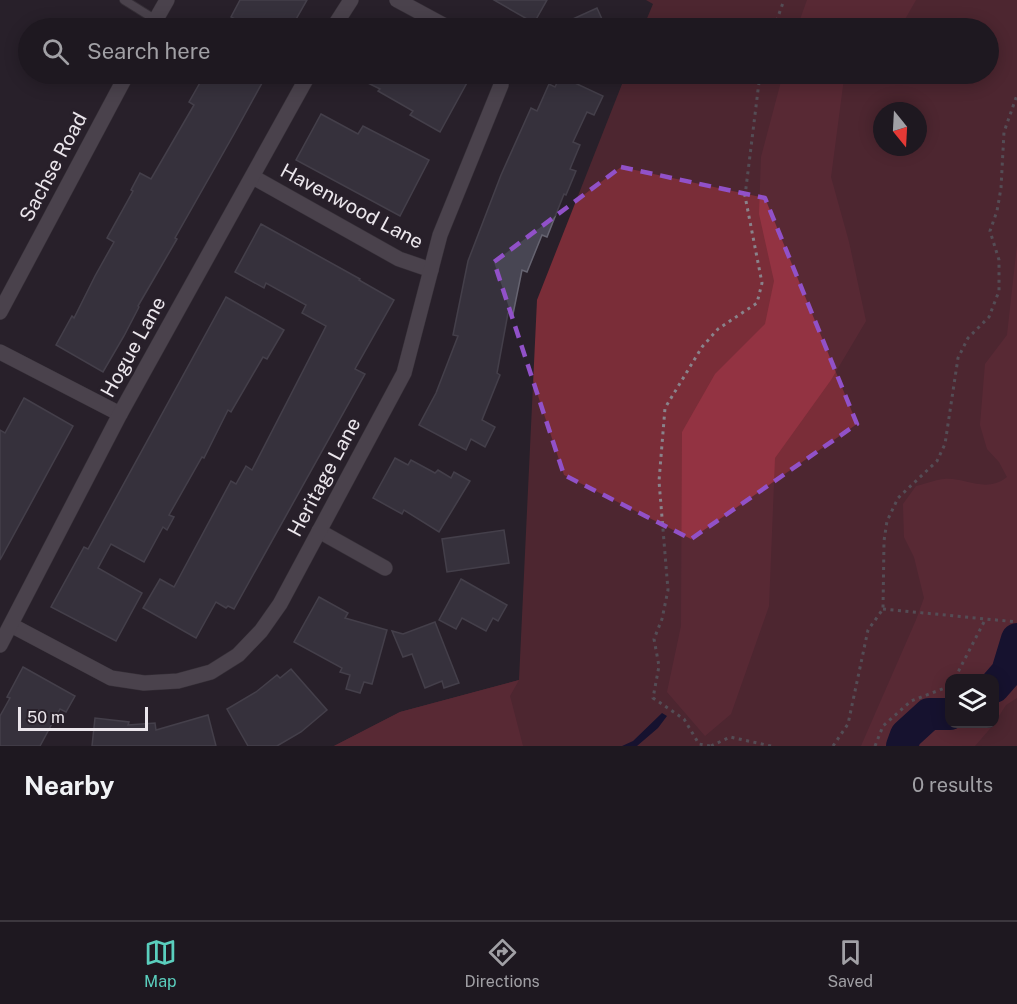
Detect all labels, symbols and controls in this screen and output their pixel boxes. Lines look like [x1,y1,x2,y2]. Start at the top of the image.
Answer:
search box [18,18,999,84]
icon: search [39,35,72,68]
text: Search here [87,38,211,64]
north arrow [873,102,927,156]
street label: Sachse Road [14,108,92,226]
street label: Havenwood Lane [276,158,428,254]
street label: Hogue Lane [95,292,171,402]
street label: Heritage Lane [283,413,365,541]
map controls [945,674,999,728]
button: layers [945,674,999,728]
scale bar [18,704,148,732]
text: 50 m [27,708,65,727]
text: Nearby [24,770,114,801]
text: 0 results [912,773,993,797]
tab: Map [144,936,177,991]
tab: Directions [465,936,540,991]
tab: Saved [827,936,873,991]

